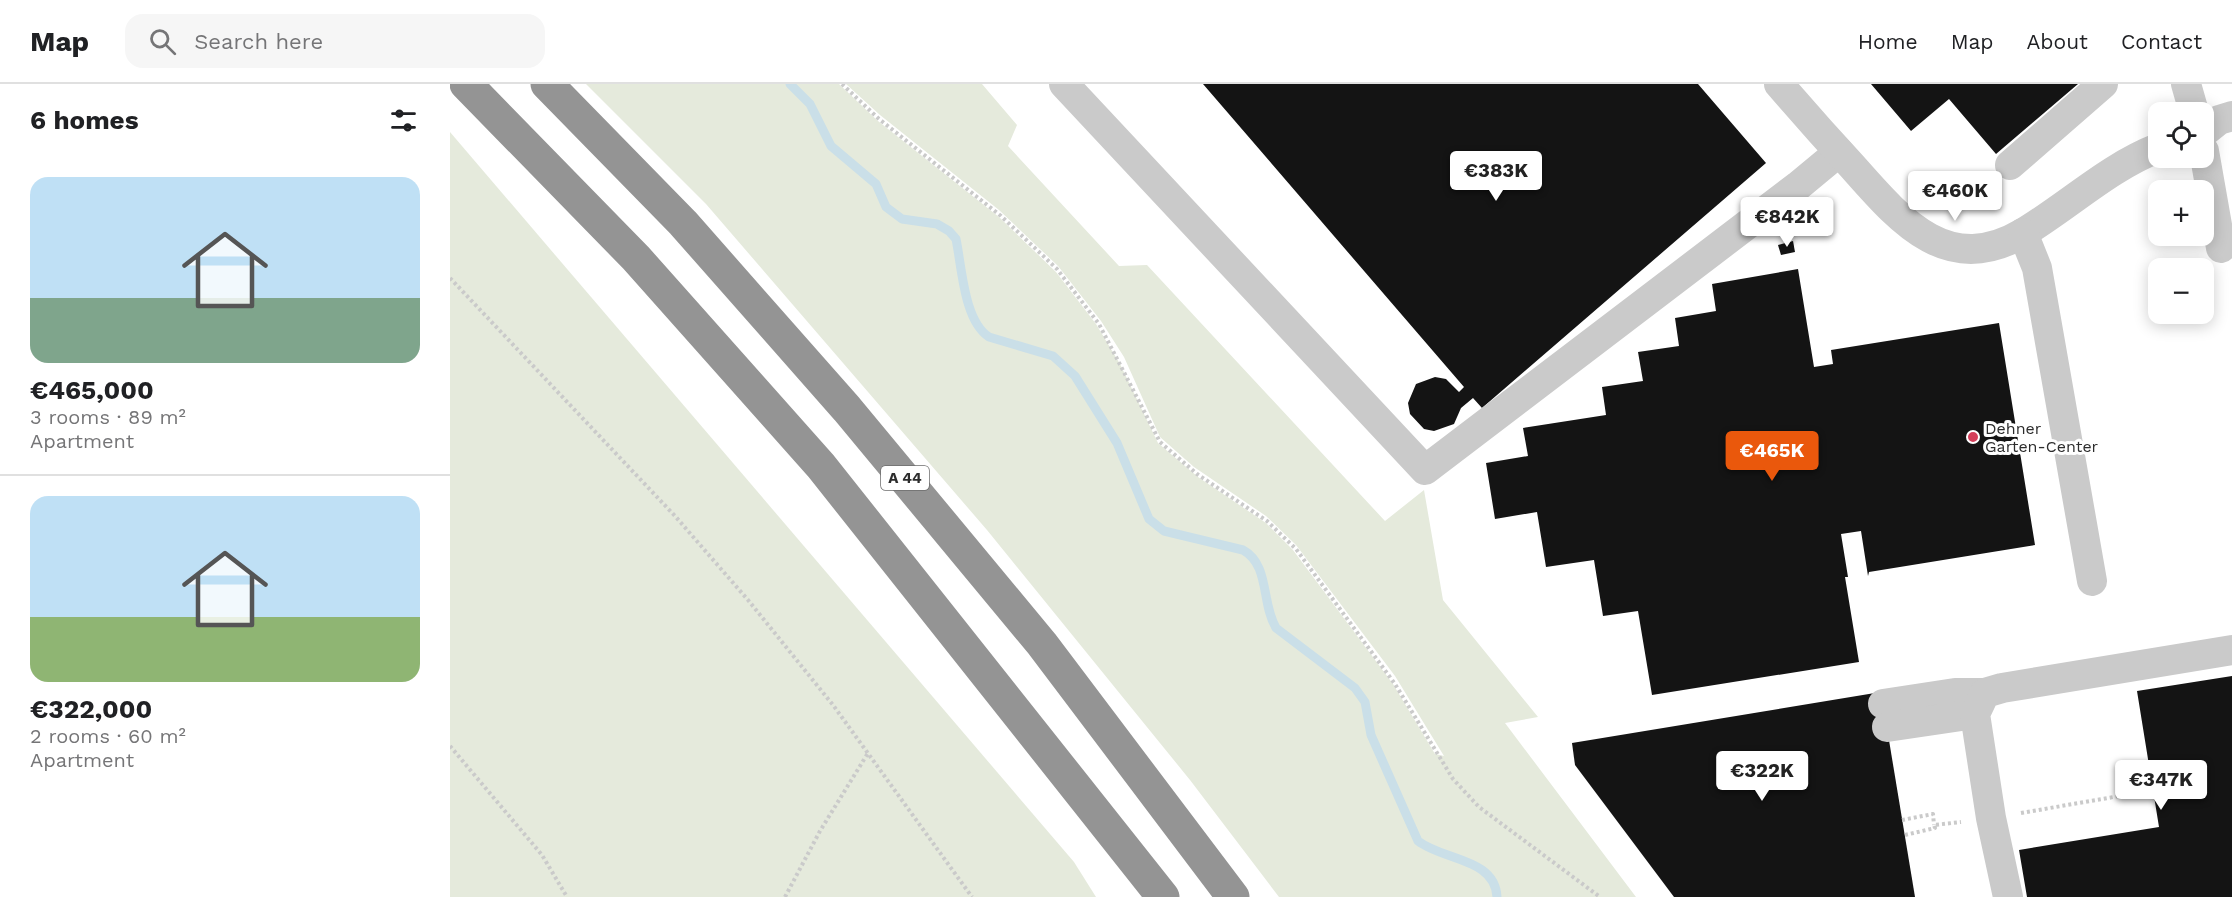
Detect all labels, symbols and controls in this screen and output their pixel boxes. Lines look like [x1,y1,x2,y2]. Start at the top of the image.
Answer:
search box [125,14,545,68]
text: Map [30,25,89,58]
icon: search [146,25,179,58]
text: Search here [194,29,323,54]
text: Home [1858,29,1918,54]
text: Map [1951,29,1994,54]
text: About [2027,29,2088,54]
text: Contact [2121,29,2202,54]
map controls [2148,102,2214,324]
button: locate [2148,102,2214,168]
icon: filters [387,104,420,137]
text: 6 homes [30,105,139,135]
pin: €383K [1454,151,1538,202]
text: €383K [1464,158,1528,182]
pin: €460K [1913,171,1997,222]
text: €460K [1922,178,1988,202]
button: + [2148,180,2214,246]
pin: €842K [1745,197,1829,248]
text: €842K [1754,204,1820,228]
icon: home [171,216,279,324]
button: − [2148,258,2214,324]
text: €465,000 [30,375,154,405]
text: 3 rooms · 89 m² [30,405,186,429]
place label: Dehner Garten-Center [1985,419,2099,456]
text: Apartment [30,429,134,453]
marker: Dehner Garten-Center [1966,430,1980,444]
pin: €465K [1730,431,1814,482]
text: €465K [1740,438,1804,462]
road number: A 44 [881,466,929,490]
icon: home [171,535,279,643]
text: €322,000 [30,694,152,724]
text: 2 rooms · 60 m² [30,724,186,748]
text: Apartment [30,748,134,772]
pin: €322K [1720,751,1804,802]
text: €322K [1730,758,1794,782]
pin: €347K [2119,760,2203,811]
text: €347K [2129,767,2193,791]

